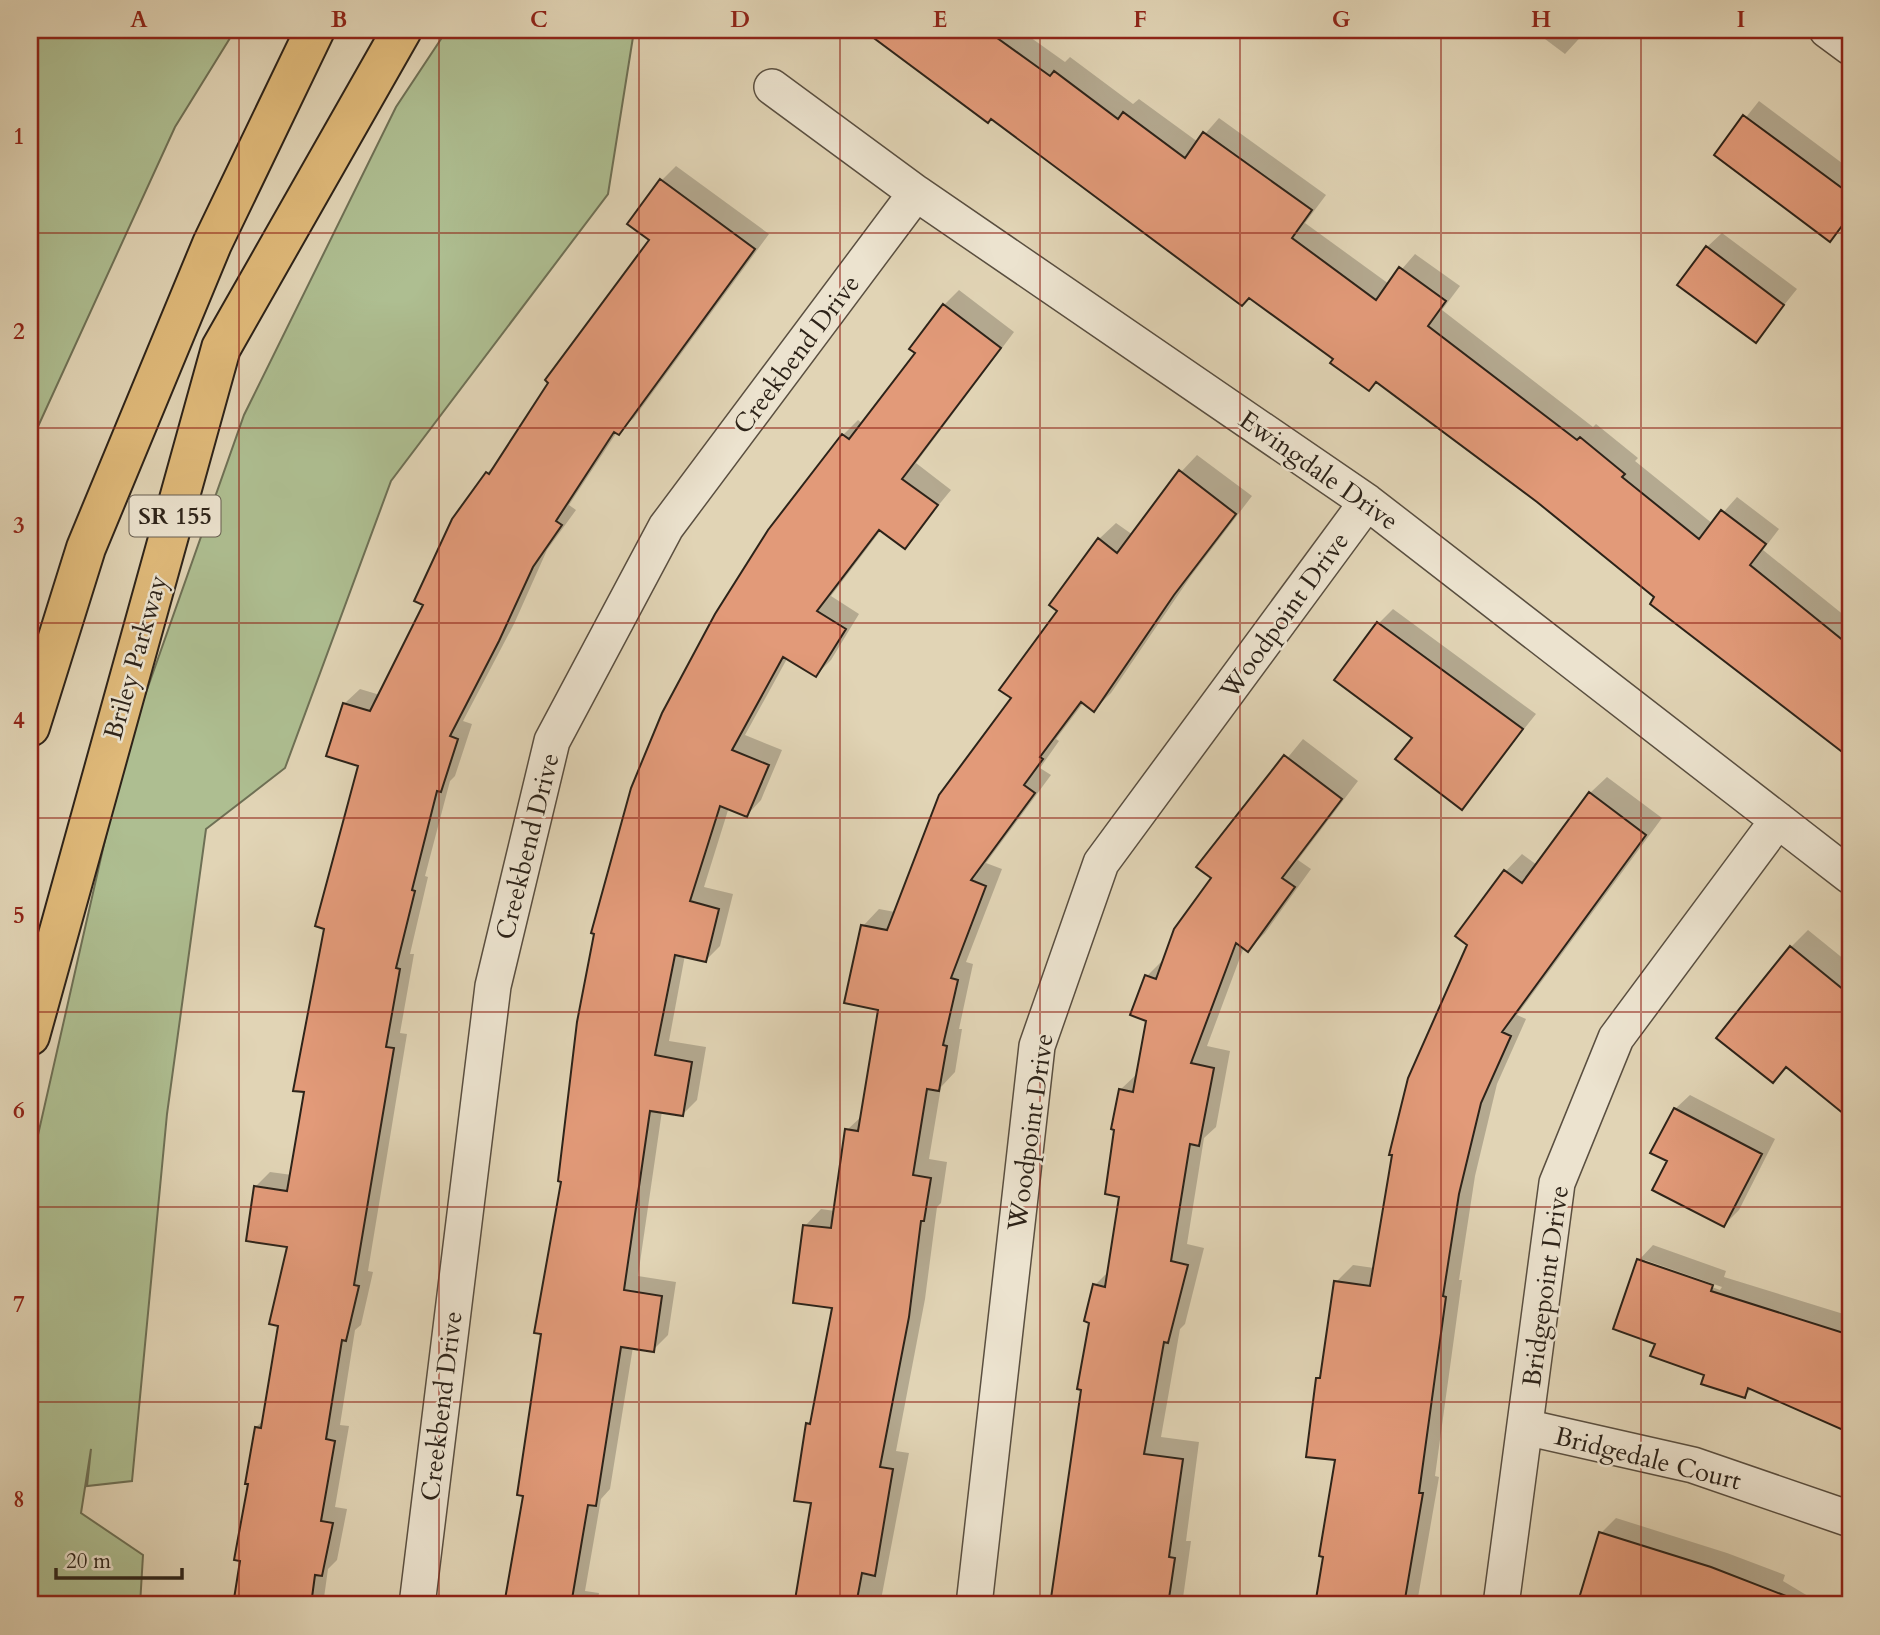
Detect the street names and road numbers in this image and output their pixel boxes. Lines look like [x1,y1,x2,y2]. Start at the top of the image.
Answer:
street label: Creekbend Drive [725,267,868,441]
street label: Ewingdale Drive [1232,402,1405,538]
road number: SR 155 [130,495,220,536]
street label: Woodpoint Drive [1211,525,1357,707]
street label: Briley Parkway [95,571,176,743]
street label: Creekbend Drive [487,749,568,943]
street label: Woodpoint Drive [999,1031,1062,1234]
street label: Bridgepoint Drive [1514,1183,1577,1389]
street label: Creekbend Drive [412,1309,471,1503]
street label: Bridgedale Court [1551,1418,1745,1499]

